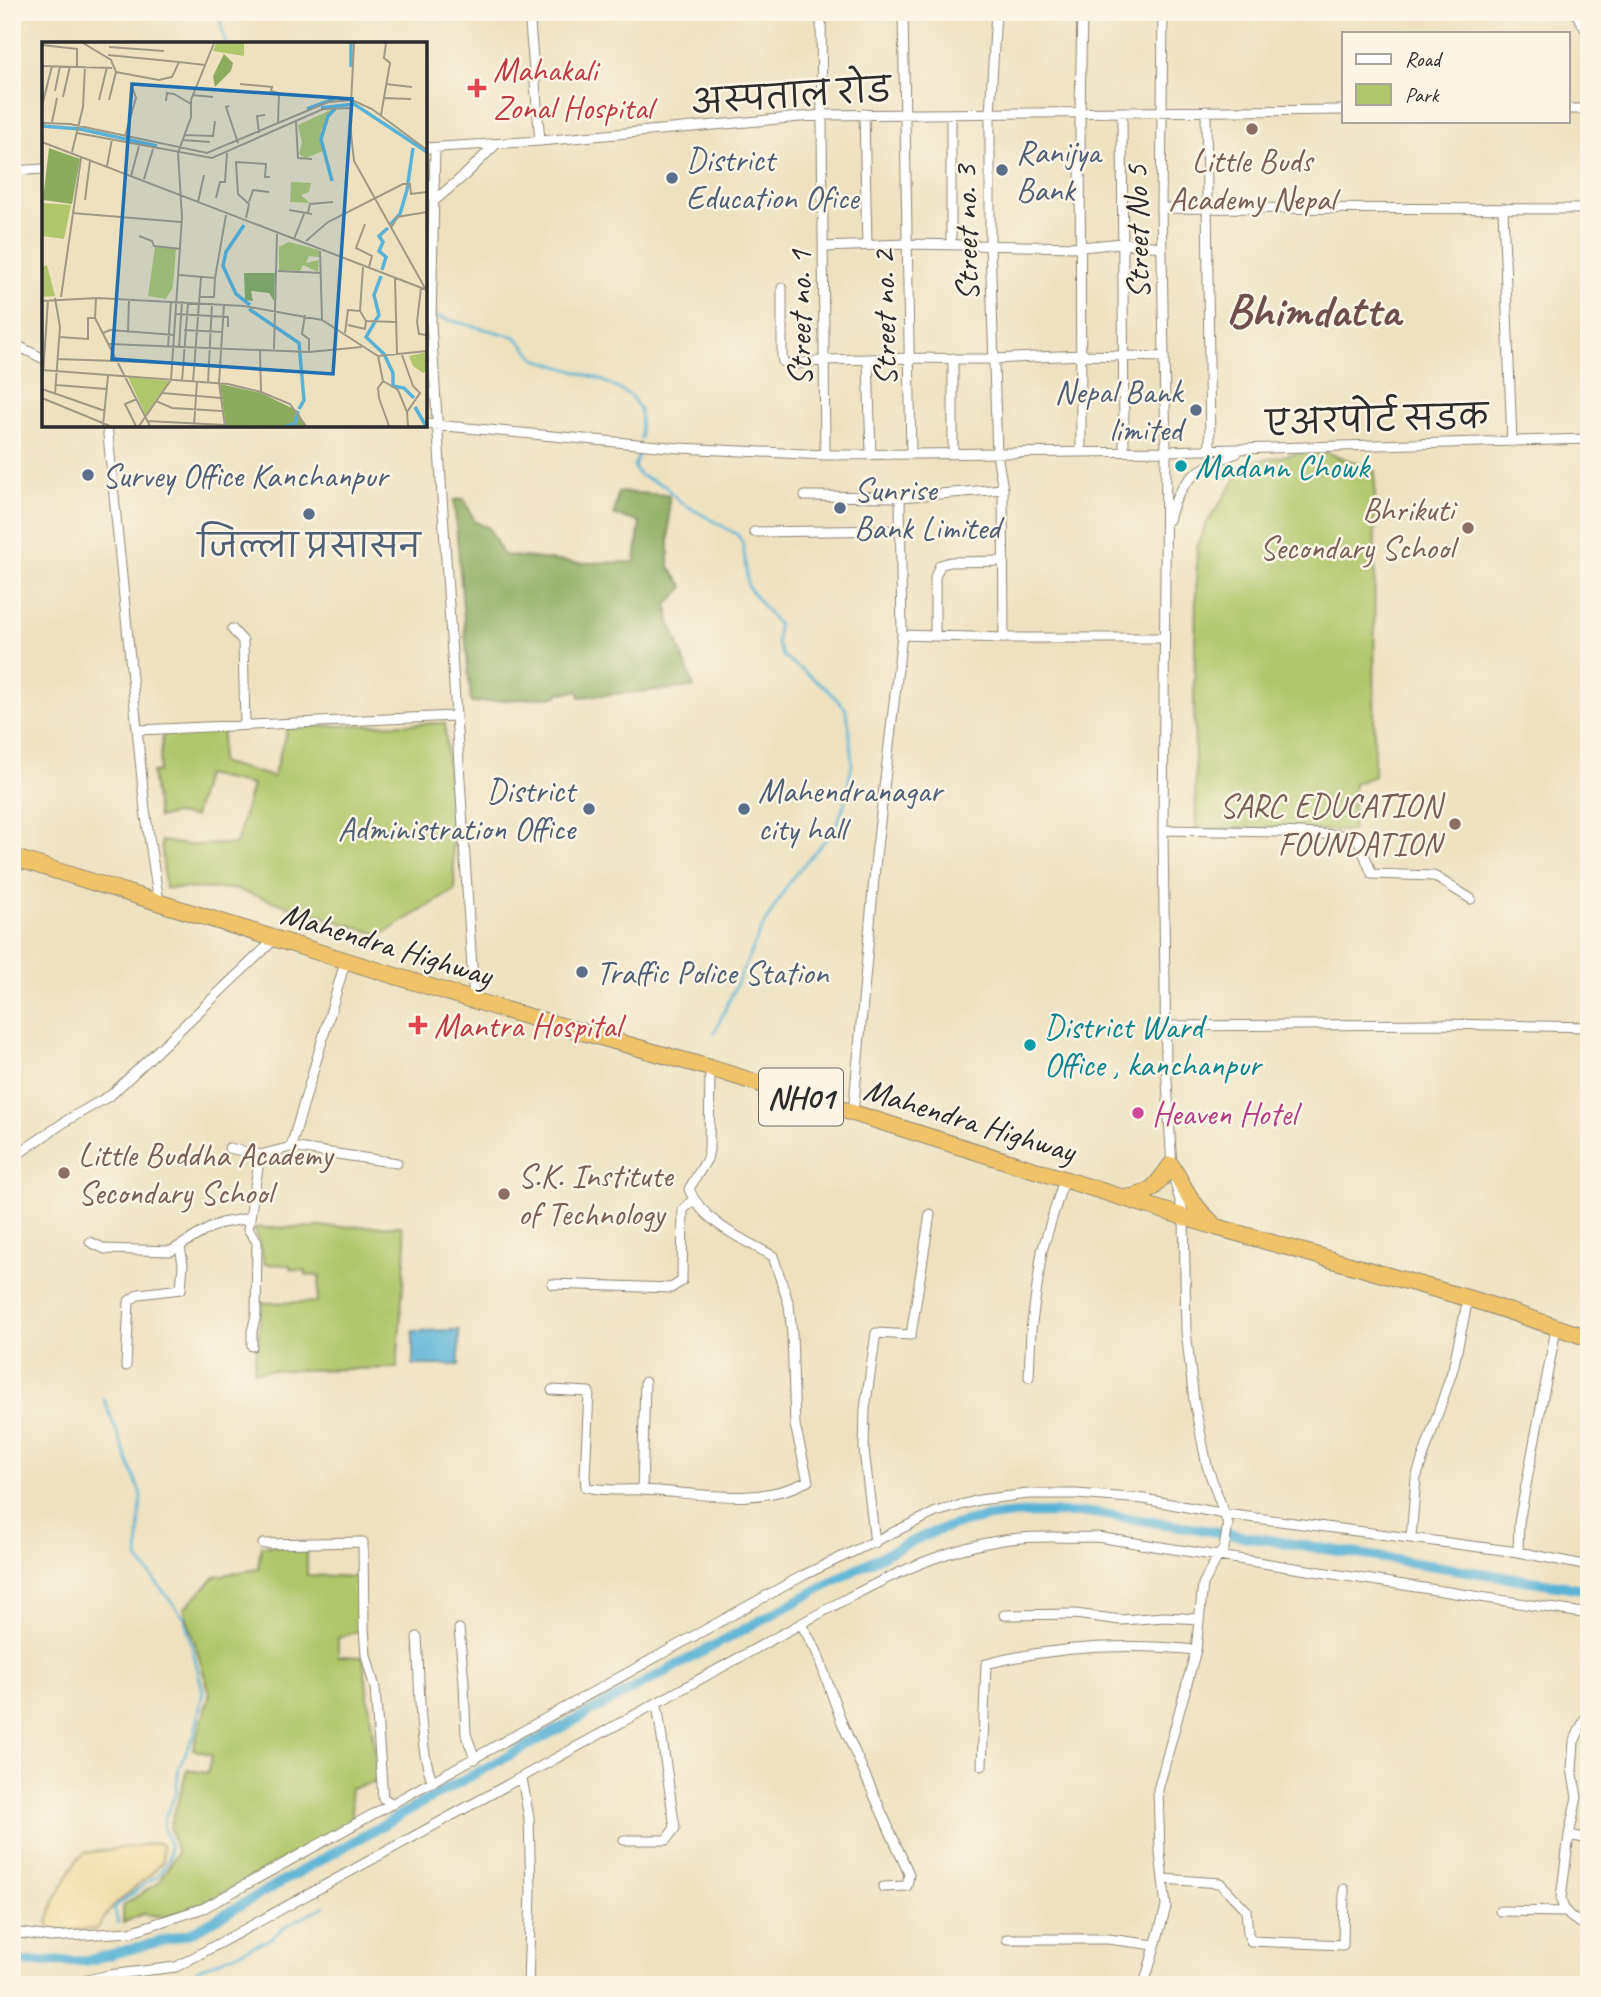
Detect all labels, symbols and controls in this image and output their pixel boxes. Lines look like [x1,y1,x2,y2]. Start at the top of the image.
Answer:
legend [1342,32,1570,122]
inset map [42,42,427,427]
text: Road [1405,46,1444,72]
place label: Mahakali Zonal Hospital [493,49,658,129]
street label: अस्पताल रोड [689,64,894,124]
marker: Mahakali Zonal Hospital [467,78,487,98]
text: Park [1405,82,1440,108]
marker: Little Buds Academy Nepal [1244,121,1260,137]
place label: Ranijya Bank [1016,131,1103,211]
place label: District Education Ofice [686,139,861,219]
place label: Little Buds Academy Nepal [1168,140,1341,220]
marker: Ranijya Bank [994,162,1010,178]
street label: Street No 5 [1115,162,1159,299]
street label: Street no. 3 [944,163,988,301]
marker: District Education Ofice [664,170,680,186]
street label: Street no. 2 [862,247,906,386]
street label: Street no. 1 [779,248,821,386]
district label: Bhimdatta [1226,281,1404,340]
place label: Nepal Bank limited [1055,371,1187,451]
street label: एअरपोर्ट सडक [1263,390,1491,445]
marker: Nepal Bank limited [1188,402,1204,418]
place label: Madann Chowk [1195,446,1371,488]
place label: Survey Office Kanchanpur [102,455,391,497]
marker: Madann Chowk [1173,458,1189,474]
marker: Survey Office Kanchanpur [80,467,96,483]
place label: Sunrise Bank Limited [854,469,1005,549]
place label: Bhrikuti Secondary School [1260,489,1459,569]
marker: Sunrise Bank Limited [832,500,848,516]
marker: जिल्ला प्रसासन [301,506,317,522]
marker: Bhrikuti Secondary School [1460,520,1476,536]
place label: जिल्ला प्रसासन [195,521,423,567]
place label: District Administration Office [338,770,578,850]
place label: Mahendranagar city hall [758,770,945,850]
place label: SARC EDUCATION FOUNDATION [1219,785,1446,865]
marker: District Administration Office [581,801,597,817]
marker: Mahendranagar city hall [736,801,752,817]
marker: SARC EDUCATION FOUNDATION [1447,816,1463,832]
street label: Mahendra Highway [276,892,500,997]
place label: Traffic Police Station [596,952,829,994]
marker: Traffic Police Station [574,964,590,980]
place label: Mantra Hospital [434,1005,626,1047]
place label: District Ward Office , kanchanpur [1044,1006,1264,1086]
marker: Mantra Hospital [408,1015,428,1035]
marker: District Ward Office , kanchanpur [1022,1037,1038,1053]
road number: NH01 [759,1068,843,1126]
street label: Mahendra Highway [859,1068,1083,1173]
place label: Heaven Hotel [1152,1093,1302,1135]
marker: Heaven Hotel [1130,1105,1146,1121]
place label: Little Buddha Academy Secondary School [78,1134,335,1214]
place label: S.K. Institute of Technology [518,1155,675,1235]
marker: Little Buddha Academy Secondary School [56,1165,72,1181]
marker: S.K. Institute of Technology [496,1186,512,1202]

